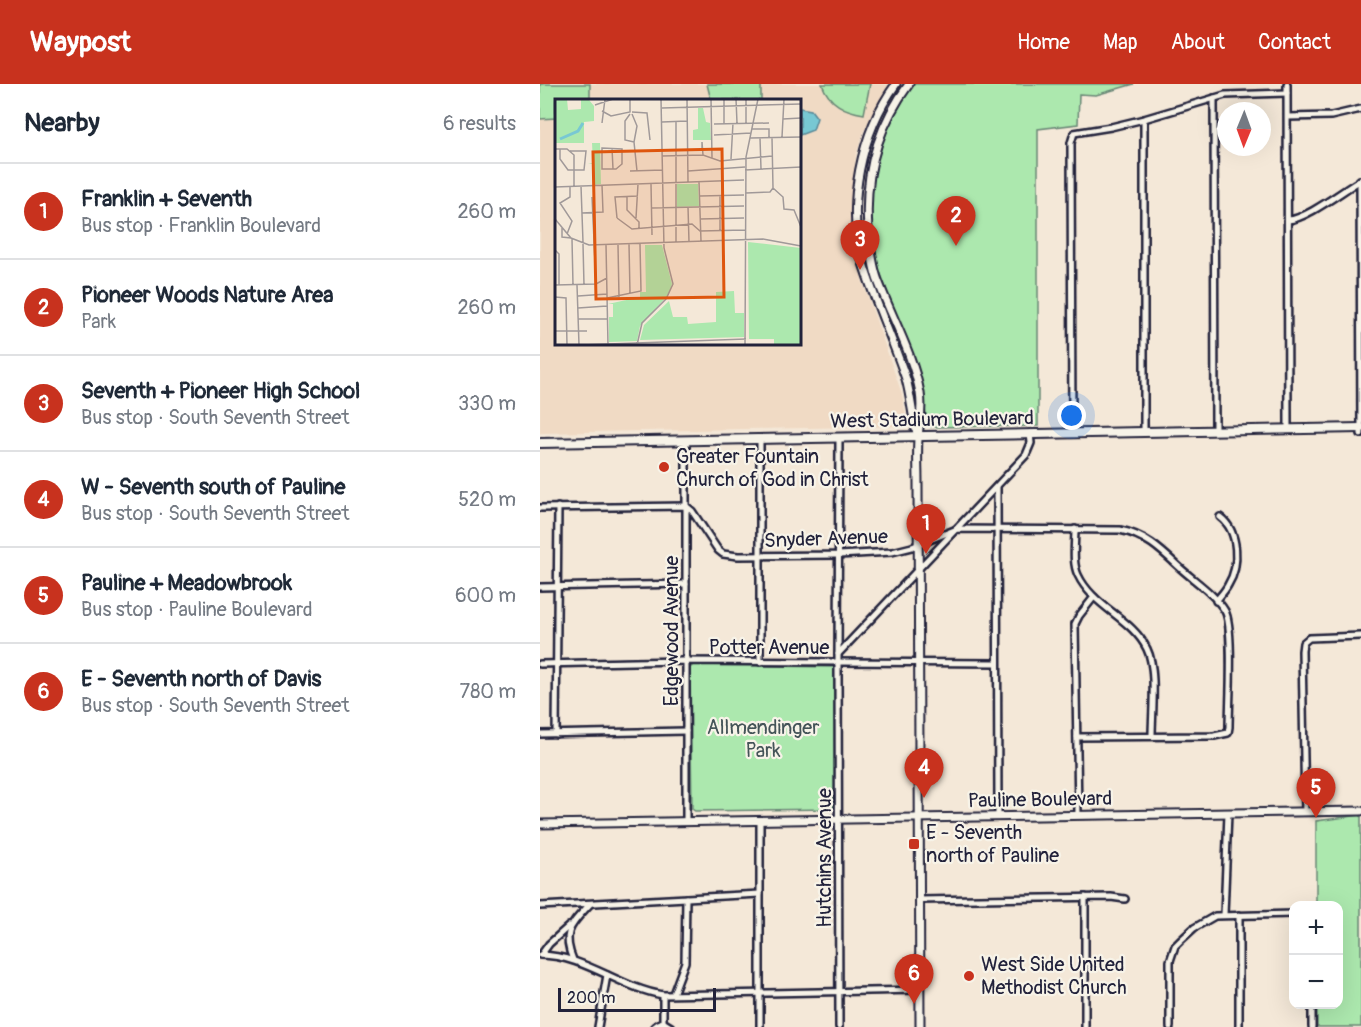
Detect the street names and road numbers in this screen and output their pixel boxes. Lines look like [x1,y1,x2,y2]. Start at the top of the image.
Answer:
street label: West Stadium Boulevard [830,405,1034,434]
street label: Snyder Avenue [764,524,889,553]
street label: Edgewood Avenue [659,556,684,706]
street label: Potter Avenue [709,635,829,660]
street label: Pauline Boulevard [968,786,1112,813]
street label: Hutchins Avenue [812,788,837,928]

